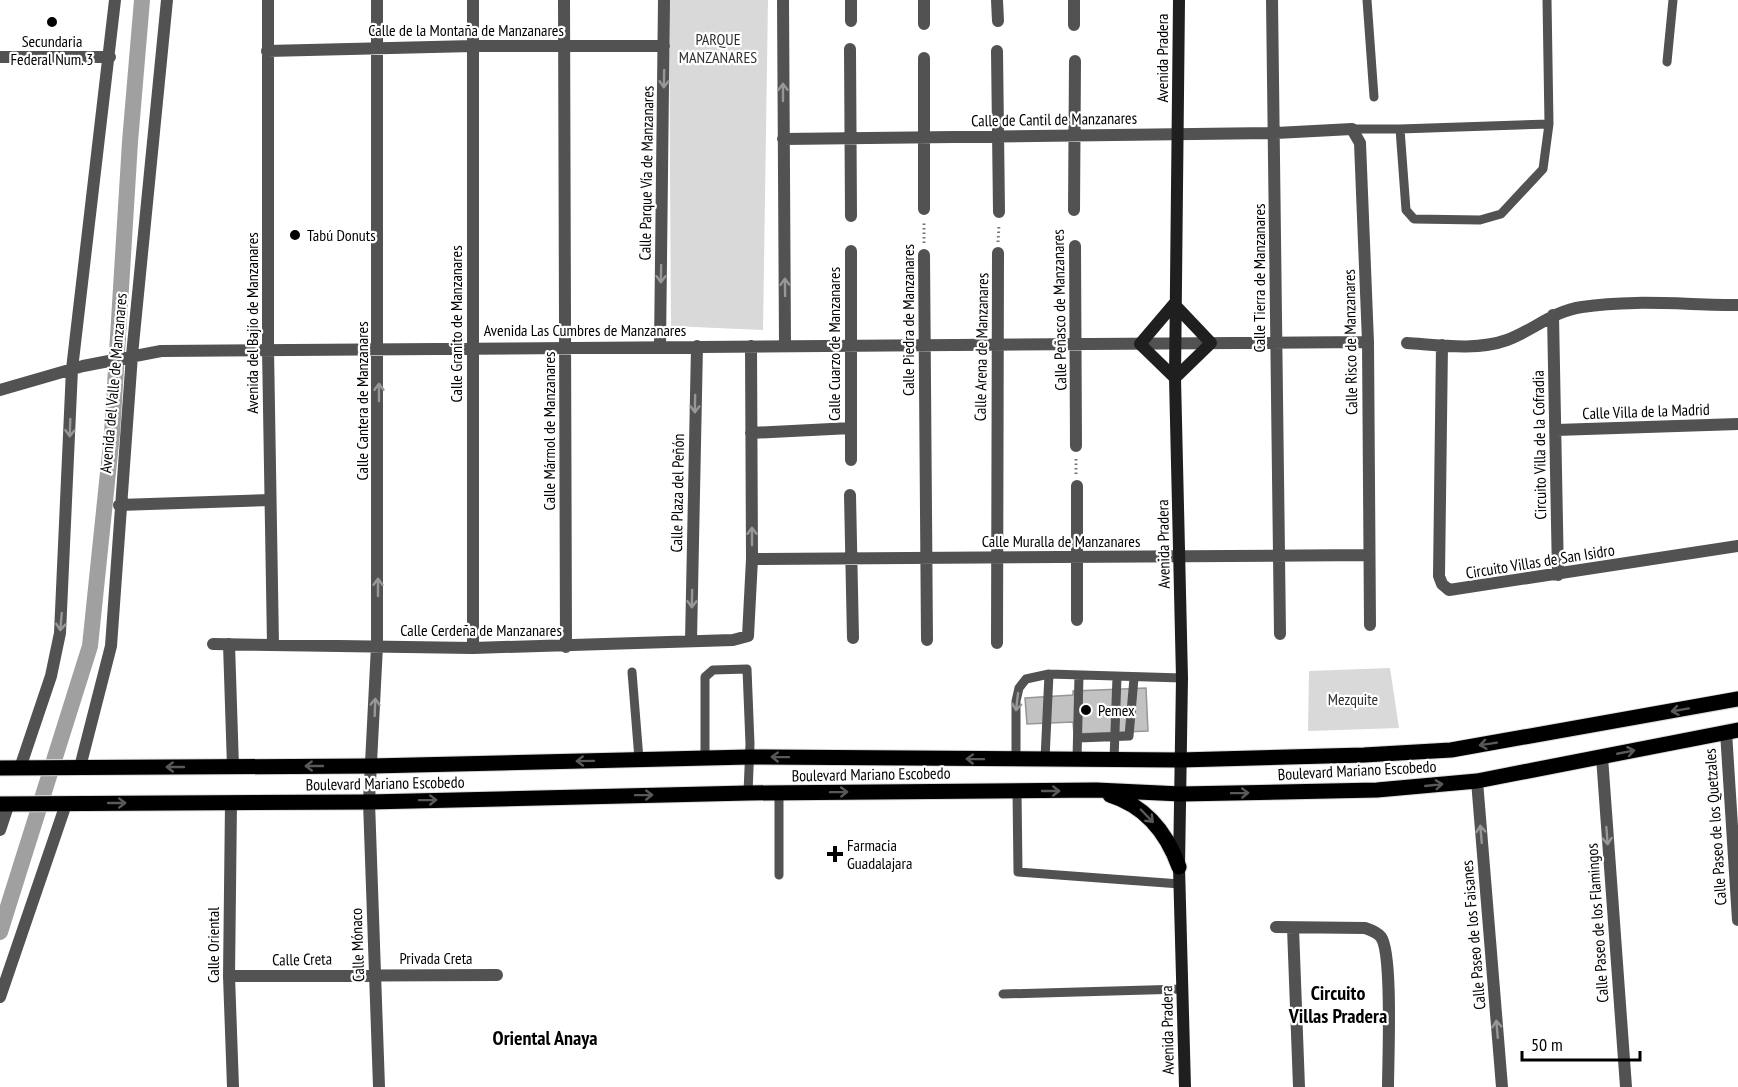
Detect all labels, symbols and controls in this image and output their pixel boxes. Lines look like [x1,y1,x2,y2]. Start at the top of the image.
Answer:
street label: Avenida Pradera [1152,14,1172,103]
marker: Secundaria Federal Num. 3 [45,15,59,29]
street label: Calle de la Montaña de Manzanares [368,20,564,40]
park label: PARQUE MANZANARES [679,29,757,67]
place label: Secundaria Federal Num. 3 [10,31,94,69]
one-way arrow [658,69,670,89]
one-way arrow [777,83,789,103]
street label: Calle Parque Vía de Manzanares [634,86,658,260]
street label: Calle de Cantil de Manzanares [971,108,1137,130]
street label: Calle Tierra de Manzanares [1249,204,1269,352]
place label: Tabú Donuts [307,225,376,245]
marker: Tabú Donuts [288,228,302,242]
street label: Calle Peñasco de Manzanares [1048,229,1070,391]
street label: Avenida del Bajío de Manzanares [242,232,262,414]
street label: Calle Piedra de Manzanares [898,244,918,396]
street label: Calle Granito de Manzanares [446,245,466,403]
one-way arrow [655,264,667,284]
street label: Calle Cuarzo de Manzanares [824,267,844,421]
street label: Calle Risco de Manzanares [1339,269,1361,415]
street label: Calle Arena de Manzanares [970,273,992,421]
one-way arrow [779,278,791,298]
street label: Avenida del Valle de Manzanares [95,292,131,474]
street label: Avenida Las Cumbres de Manzanares [484,320,686,340]
street label: Calle Cantera de Manzanares [352,321,372,481]
street label: Calle Mármol de Manzanares [539,352,559,510]
street label: Circuito Villa de la Cofradia [1528,370,1550,520]
one-way arrow [373,383,385,403]
one-way arrow [690,394,701,414]
street label: Calle Villa de la Madrid [1582,399,1710,423]
one-way arrow [65,417,76,437]
street label: Calle Plaza del Peñón [666,433,688,553]
street label: Avenida Pradera [1152,499,1174,589]
one-way arrow [746,526,758,546]
street label: Calle Muralla de Manzanares [982,531,1140,551]
street label: Circuito Villas de San Isidro [1464,539,1616,583]
one-way arrow [372,578,384,598]
one-way arrow [686,589,697,609]
one-way arrow [55,612,66,632]
street label: Calle Cerdeña de Manzanares [400,620,562,640]
park label: Mezquite [1328,689,1378,709]
one-way arrow [1011,692,1022,712]
one-way arrow [369,698,380,718]
place label: Pemex [1098,700,1135,720]
marker: Pemex [1079,703,1093,717]
one-way arrow [1671,705,1691,716]
one-way arrow [1479,739,1499,750]
one-way arrow [1616,746,1636,757]
street label: Calle Paseo de los Quetzales [1700,748,1730,906]
one-way arrow [770,751,790,763]
one-way arrow [965,753,985,765]
one-way arrow [575,755,595,766]
street label: Boulevard Mariano Escobedo [1277,756,1437,784]
one-way arrow [304,760,324,772]
one-way arrow [165,761,185,773]
street label: Boulevard Mariano Escobedo [791,763,951,785]
street label: Boulevard Mariano Escobedo [305,772,465,794]
one-way arrow [1424,779,1444,790]
one-way arrow [1041,785,1061,797]
one-way arrow [828,786,848,798]
one-way arrow [1229,787,1249,799]
one-way arrow [633,789,653,801]
one-way arrow [417,794,437,806]
one-way arrow [106,798,126,809]
one-way arrow [1140,809,1155,824]
one-way arrow [1476,825,1487,845]
one-way arrow [1602,826,1613,846]
place label: Farmacia Guadalajara [847,835,912,873]
street label: Calle Paseo de los Flamingos [1581,843,1613,1003]
marker: Farmacia Guadalajara [828,847,842,861]
street label: Calle Paseo de los Faisanes [1456,859,1490,1011]
street label: Calle Oriental [203,907,223,983]
street label: Calle Mónaco [346,908,368,982]
street label: Calle Creta [272,948,332,970]
street label: Privada Creta [400,948,472,968]
district label: Circuito Villas Pradera [1288,980,1387,1029]
street label: Avenida Pradera [1156,985,1178,1075]
one-way arrow [1491,1019,1502,1039]
scale bar [1522,1024,1640,1062]
district label: Oriental Anaya [493,1025,597,1051]
text: 50 m [1531,1033,1563,1056]

